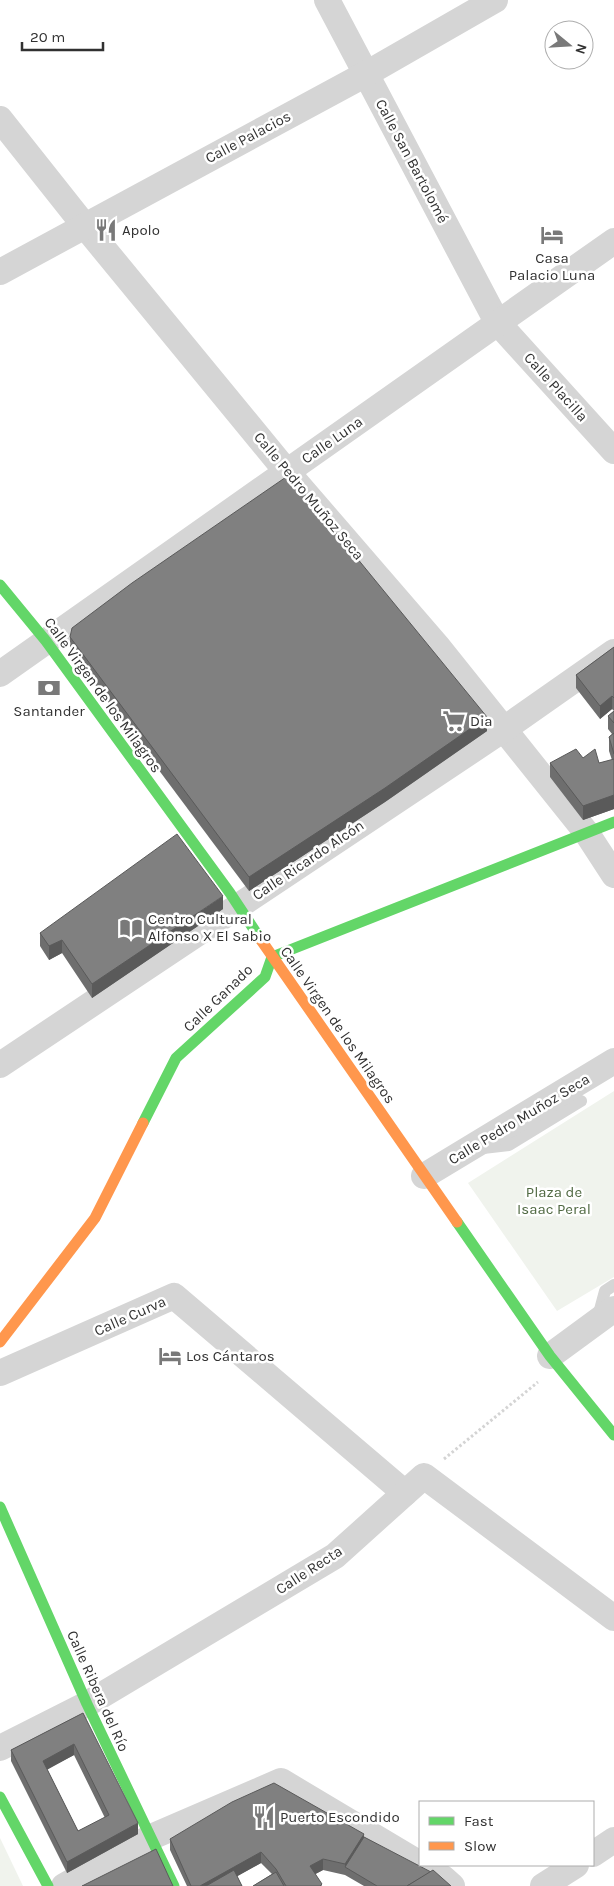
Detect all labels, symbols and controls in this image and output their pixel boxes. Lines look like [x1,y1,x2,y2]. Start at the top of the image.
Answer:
scale bar [22,20,104,52]
north arrow [544,20,594,70]
text: 20 m [30,28,65,46]
text: N [571,41,591,56]
street label: Calle San Bartolomé [372,96,452,226]
street label: Calle Palacios [202,107,294,167]
restaurant icon: Apolo [93,217,119,243]
place label: Apolo [122,221,160,239]
hotel icon: Casa Palacio Luna [539,222,565,248]
place label: Casa Palacio Luna [509,249,595,284]
street label: Calle Placilla [520,349,592,425]
street label: Calle Luna [298,412,366,468]
street label: Calle Pedro Muñoz Seca [250,428,368,564]
street label: Calle Virgen de los Milagros [41,614,165,776]
bank icon: Santander [36,675,62,701]
place label: Santander [13,702,85,720]
supermarket icon: Dia [441,708,467,734]
place label: Dia [470,712,493,730]
street label: Calle Ricardo Alcón [249,816,367,904]
place label: Centro Cultural Alfonso X El Sabio [148,910,271,945]
library icon: Centro Cultural Alfonso X El Sabio [118,915,144,941]
street label: Calle Virgen de los Milagros [277,943,399,1107]
street label: Calle Ganado [180,960,256,1036]
street label: Calle Pedro Muñoz Seca [445,1070,593,1168]
park label: Plaza de Isaac Peral [517,1183,591,1218]
street label: Calle Curva [91,1292,169,1340]
hotel icon: Los Cántaros [157,1343,183,1369]
place label: Los Cántaros [186,1347,275,1365]
street label: Calle Recta [272,1542,346,1598]
street label: Calle Ribera del Río [63,1628,133,1754]
legend [419,1801,594,1866]
restaurant icon: Puerto Escondido [251,1804,277,1830]
place label: Puerto Escondido [280,1808,400,1826]
text: Fast [464,1812,494,1830]
text: Slow [464,1837,496,1855]

